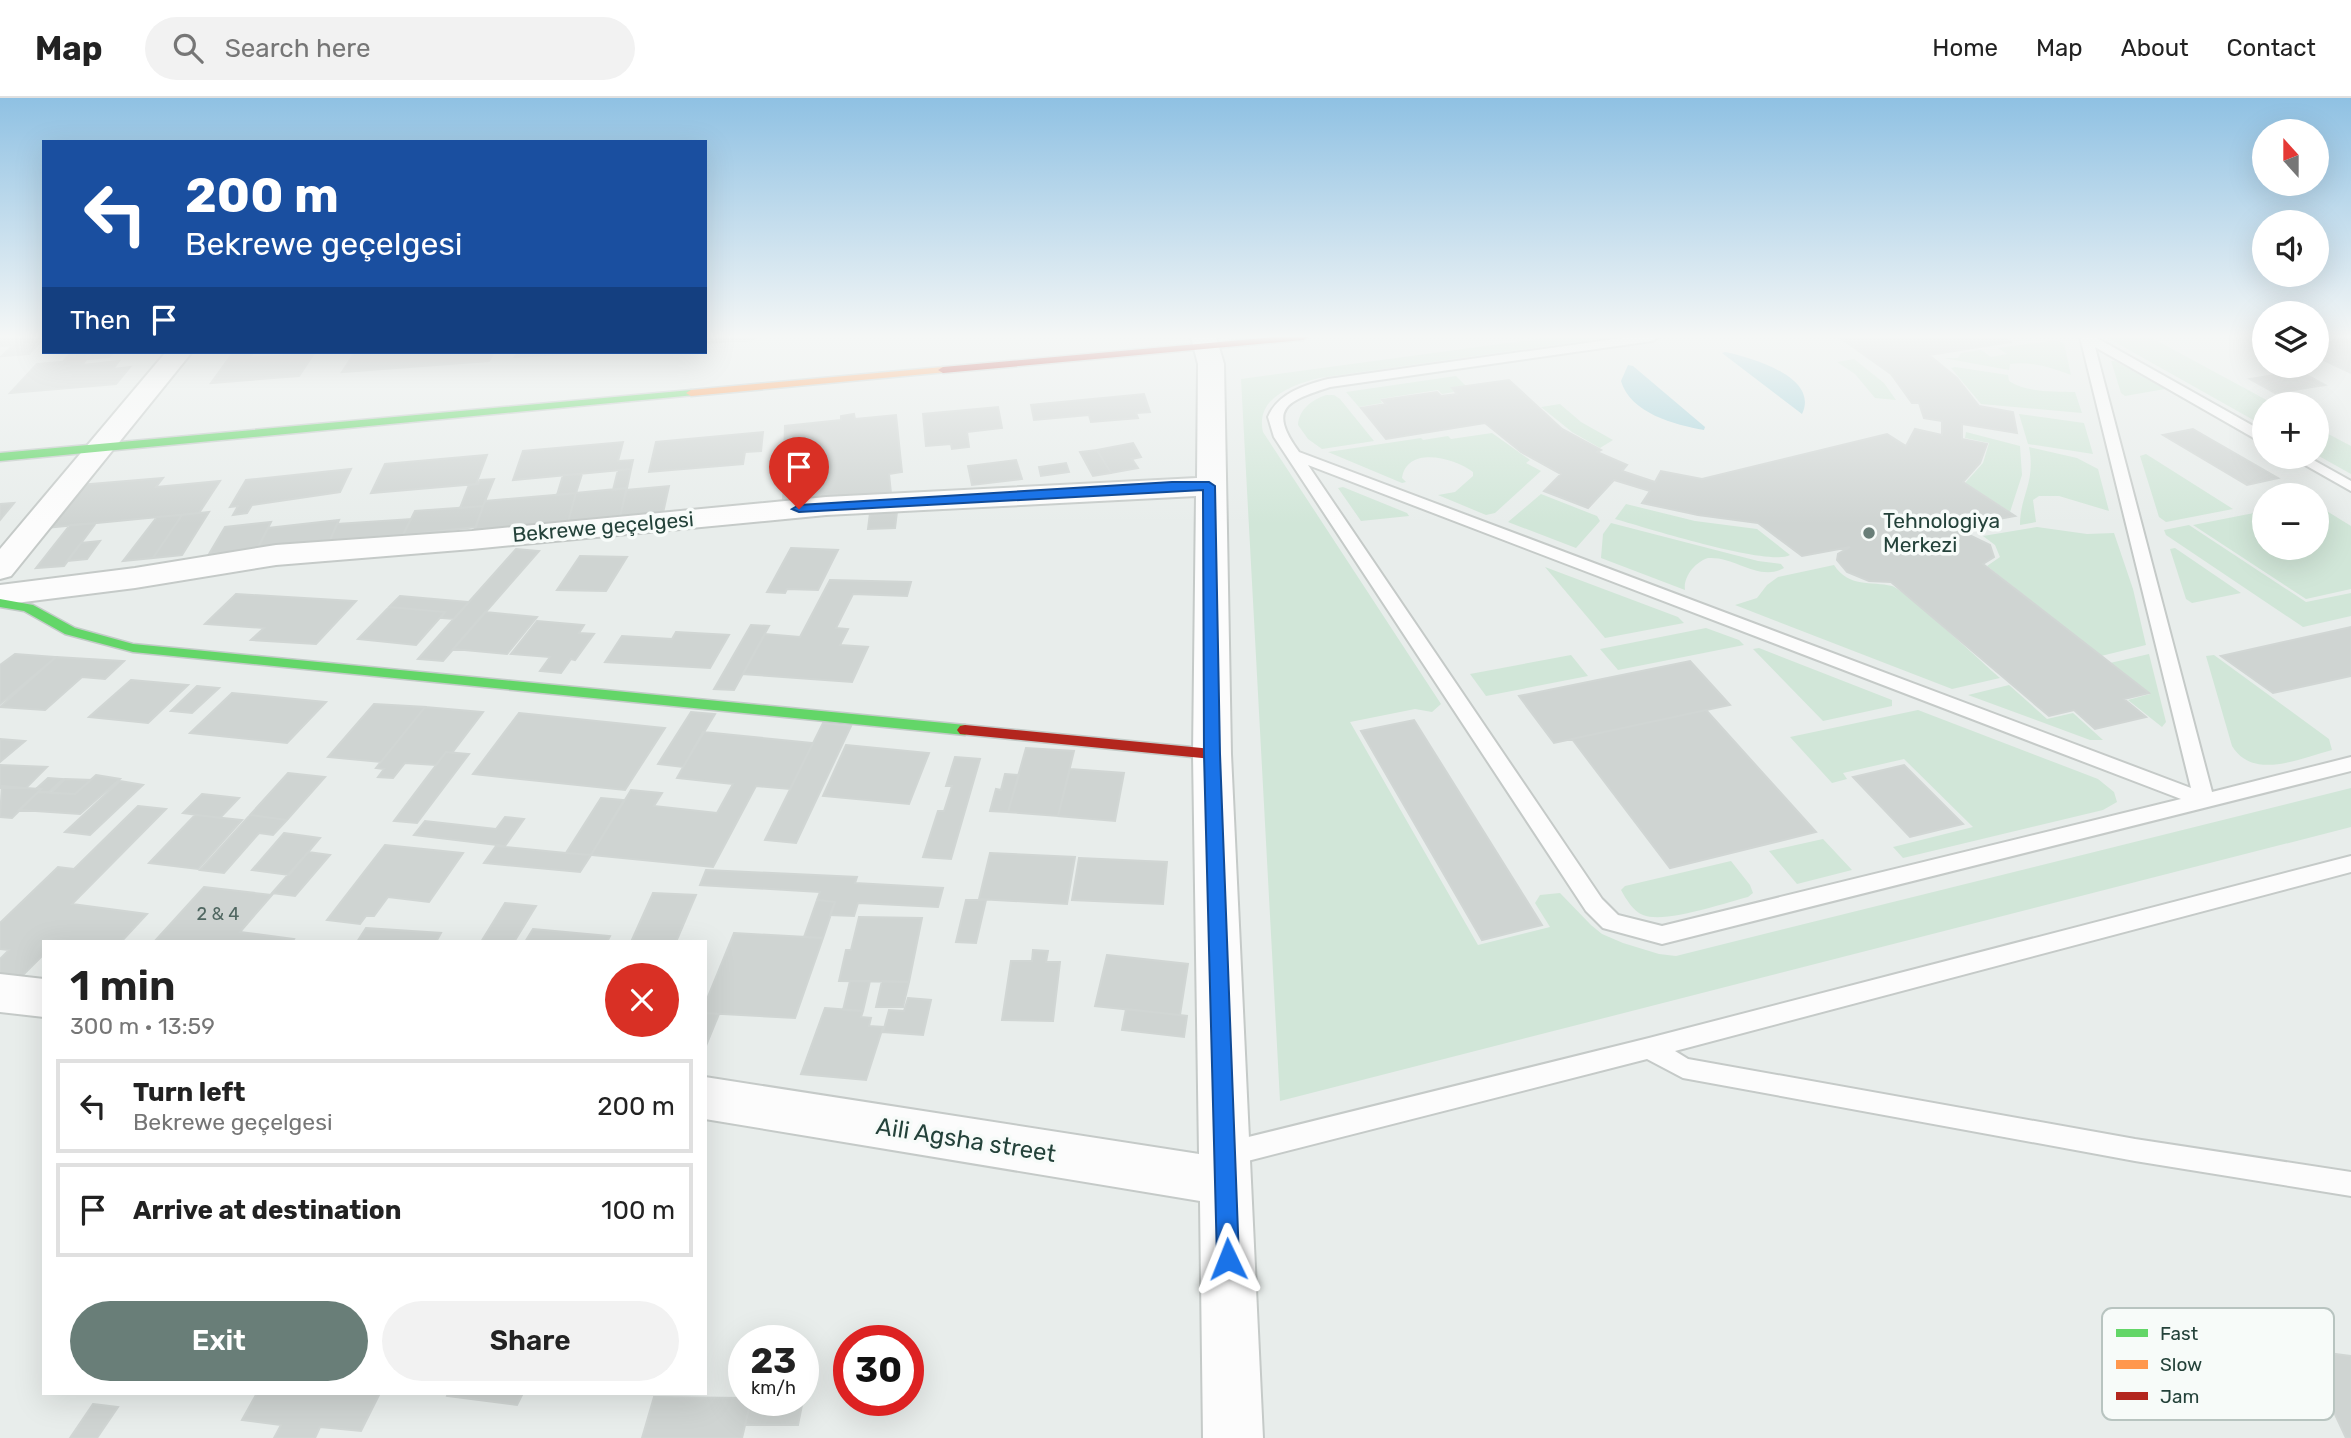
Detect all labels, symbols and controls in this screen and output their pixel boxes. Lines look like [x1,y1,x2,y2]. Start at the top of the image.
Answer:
search box [145,17,635,80]
text: Map [35,29,103,68]
icon: search [169,29,207,67]
text: Search here [225,33,370,64]
text: Home [1932,34,1998,62]
text: Map [2036,34,2083,62]
text: About [2121,34,2189,62]
text: Contact [2227,34,2316,62]
north arrow [2252,119,2329,196]
map controls [2252,119,2329,560]
text: 200 m [185,166,339,224]
icon: left [70,168,161,259]
button: sound [2252,210,2329,287]
text: Bekrewe geçelgesi [185,225,463,263]
icon: arrive [145,301,183,339]
button: layers [2252,301,2329,378]
text: Then [70,305,131,336]
button: + [2252,392,2329,469]
pin [769,437,829,509]
icon: arrive [780,448,818,486]
button: − [2252,483,2329,560]
street label: Bekrewe geçelgesi [511,506,695,547]
place label: Tehnologiya Merkezi [1883,508,2000,557]
marker: Tehnologiya Merkezi [1861,525,1877,541]
house number: 2 & 4 [196,903,240,925]
text: 1 min [70,961,176,1011]
button: close [605,963,679,1037]
text: 300 m · 13:59 [70,1012,215,1040]
text: Turn left [133,1077,245,1108]
icon: left [74,1087,112,1125]
text: 200 m [597,1091,675,1122]
text: Bekrewe geçelgesi [133,1108,333,1136]
street label: Aili Agsha street [874,1112,1058,1168]
icon: arrive [74,1191,112,1229]
text: Arrive at destination [133,1195,401,1226]
text: 100 m [601,1195,675,1226]
position arrow [1191,1222,1265,1296]
button: Exit [70,1301,368,1381]
button: Share [382,1301,679,1381]
legend [2102,1308,2334,1420]
text: Fast [2160,1322,2199,1345]
speed limit sign: 30 [833,1325,924,1416]
text: 23 [751,1340,796,1382]
text: Slow [2160,1353,2202,1376]
text: km/h [751,1377,796,1399]
text: Jam [2160,1385,2199,1408]

